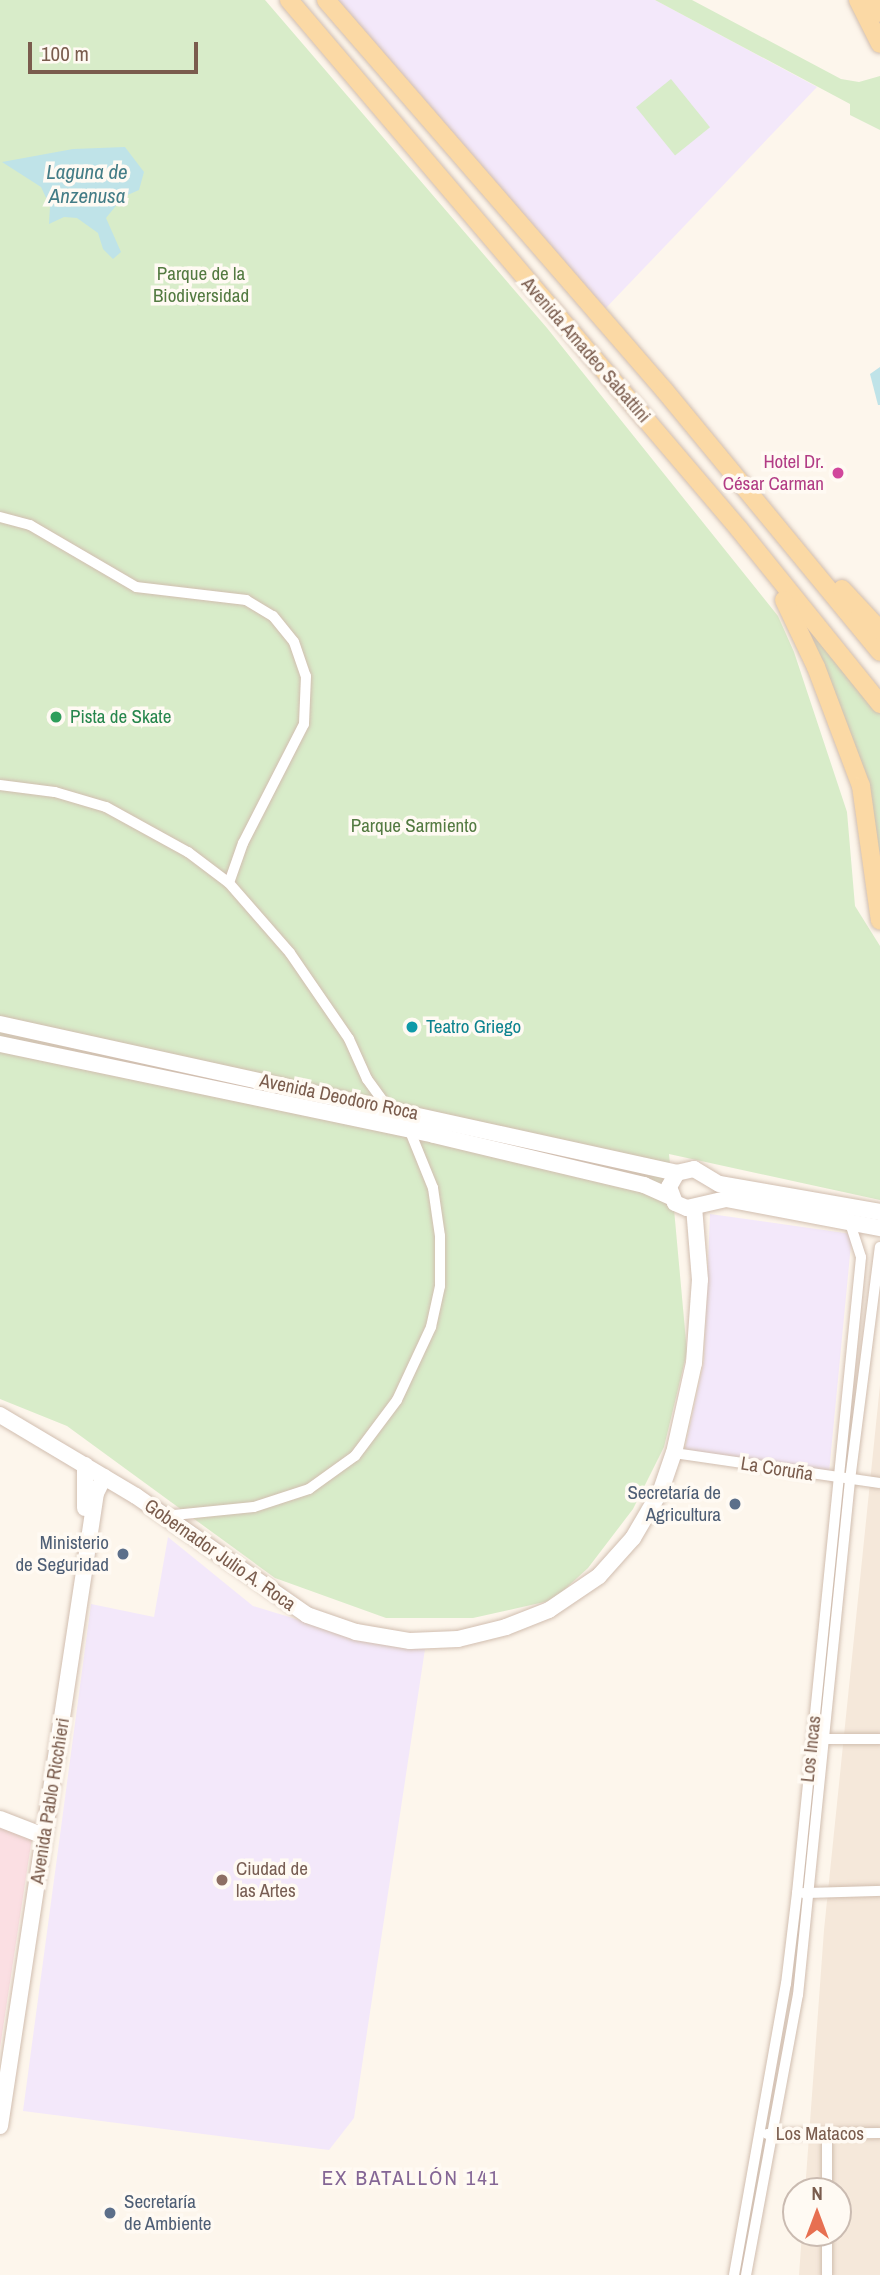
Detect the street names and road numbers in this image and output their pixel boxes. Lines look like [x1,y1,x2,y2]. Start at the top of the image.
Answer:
street label: Avenida Amadeo Sabattini [516,272,656,428]
street label: Avenida Deodoro Roca [258,1069,420,1125]
street label: La Coruña [739,1452,815,1486]
street label: Gobernador Julio A. Roca [140,1494,300,1616]
street label: Los Incas [796,1715,826,1783]
street label: Avenida Pablo Ricchieri [26,1716,74,1886]
street label: Los Matacos [776,2123,864,2145]

